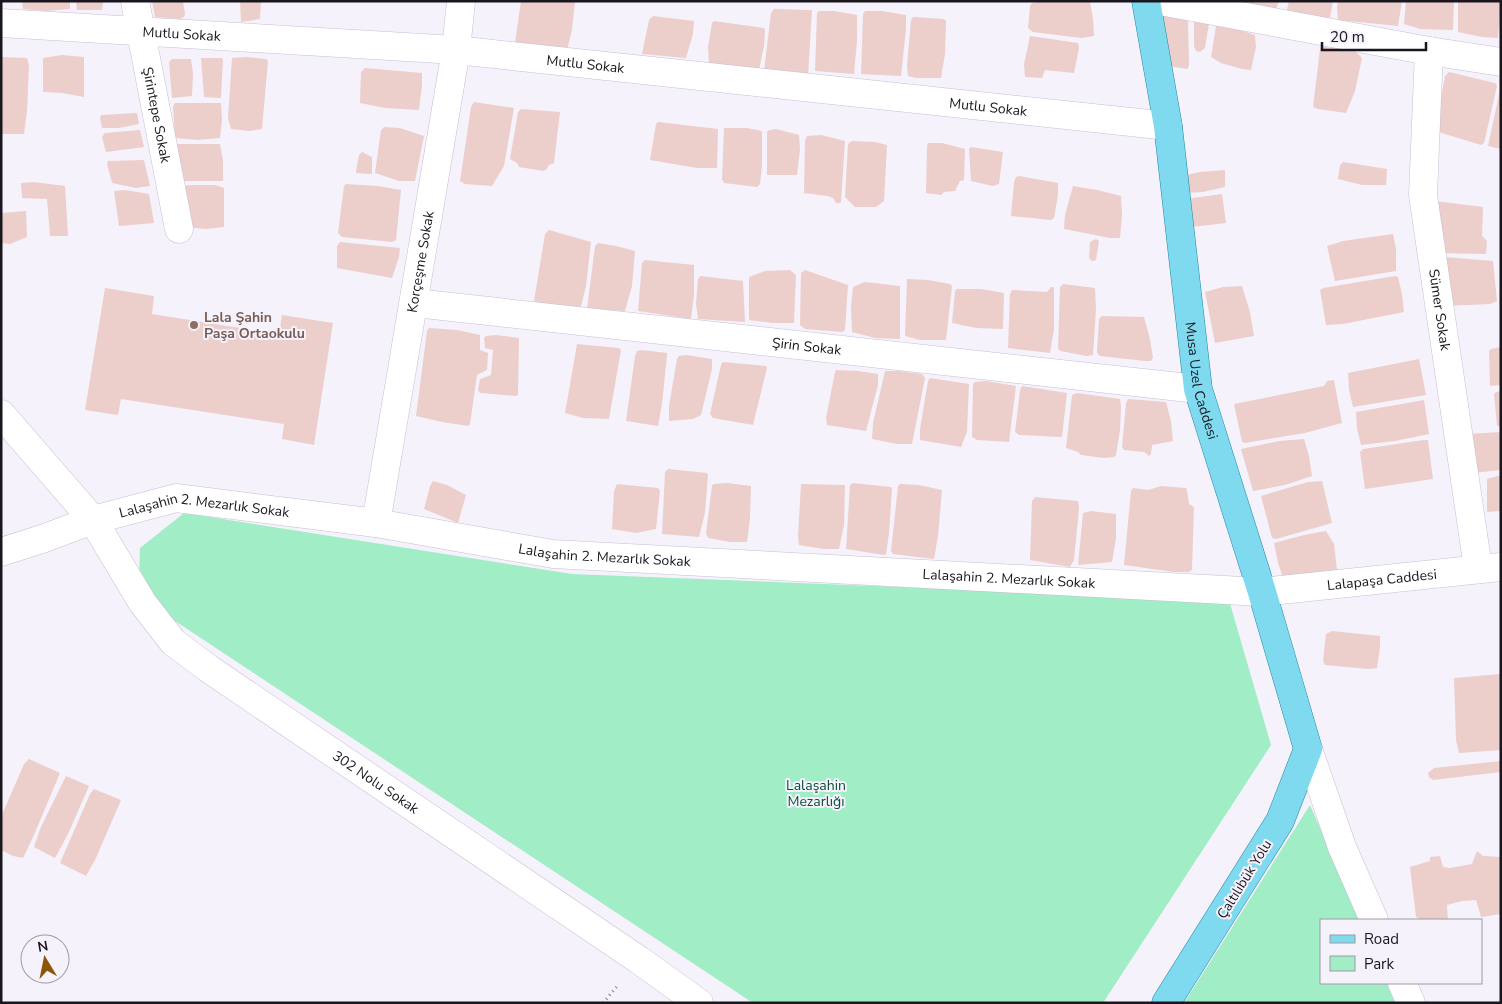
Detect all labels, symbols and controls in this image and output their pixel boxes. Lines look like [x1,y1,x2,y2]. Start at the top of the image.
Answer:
scale bar [1322,20,1426,52]
street label: Mutlu Sokak [142,22,222,46]
text: 20 m [1330,27,1365,47]
street label: Mutlu Sokak [546,51,626,78]
street label: Şirintepe Sokak [138,65,175,166]
street label: Mutlu Sokak [948,94,1029,121]
street label: Korçeşme Sokak [403,209,439,314]
street label: Sümer Sokak [1424,268,1455,353]
place label: Lala Şahin Paşa Ortaokulu [204,308,305,343]
marker: Lala Şahin Paşa Ortaokulu [188,319,200,331]
street label: Musa Uzel Caddesi [1180,321,1222,442]
street label: Şirin Sokak [771,333,843,360]
street label: Lalaşahin 2. Mezarlık Sokak [117,489,291,523]
street label: Lalaşahin 2. Mezarlık Sokak [517,539,692,571]
street label: Lalaşahin 2. Mezarlık Sokak [922,565,1097,593]
street label: Lalapaşa Caddesi [1326,565,1438,595]
street label: 302 Nolu Sokak [329,746,423,819]
park label: Lalaşahin Mezarlığı [786,776,846,811]
street label: Çaltılıbük Yolu [1213,836,1276,922]
legend [1320,919,1482,984]
text: Road [1364,929,1399,949]
north arrow [20,934,70,984]
text: N [36,936,50,957]
text: Park [1364,954,1394,974]

